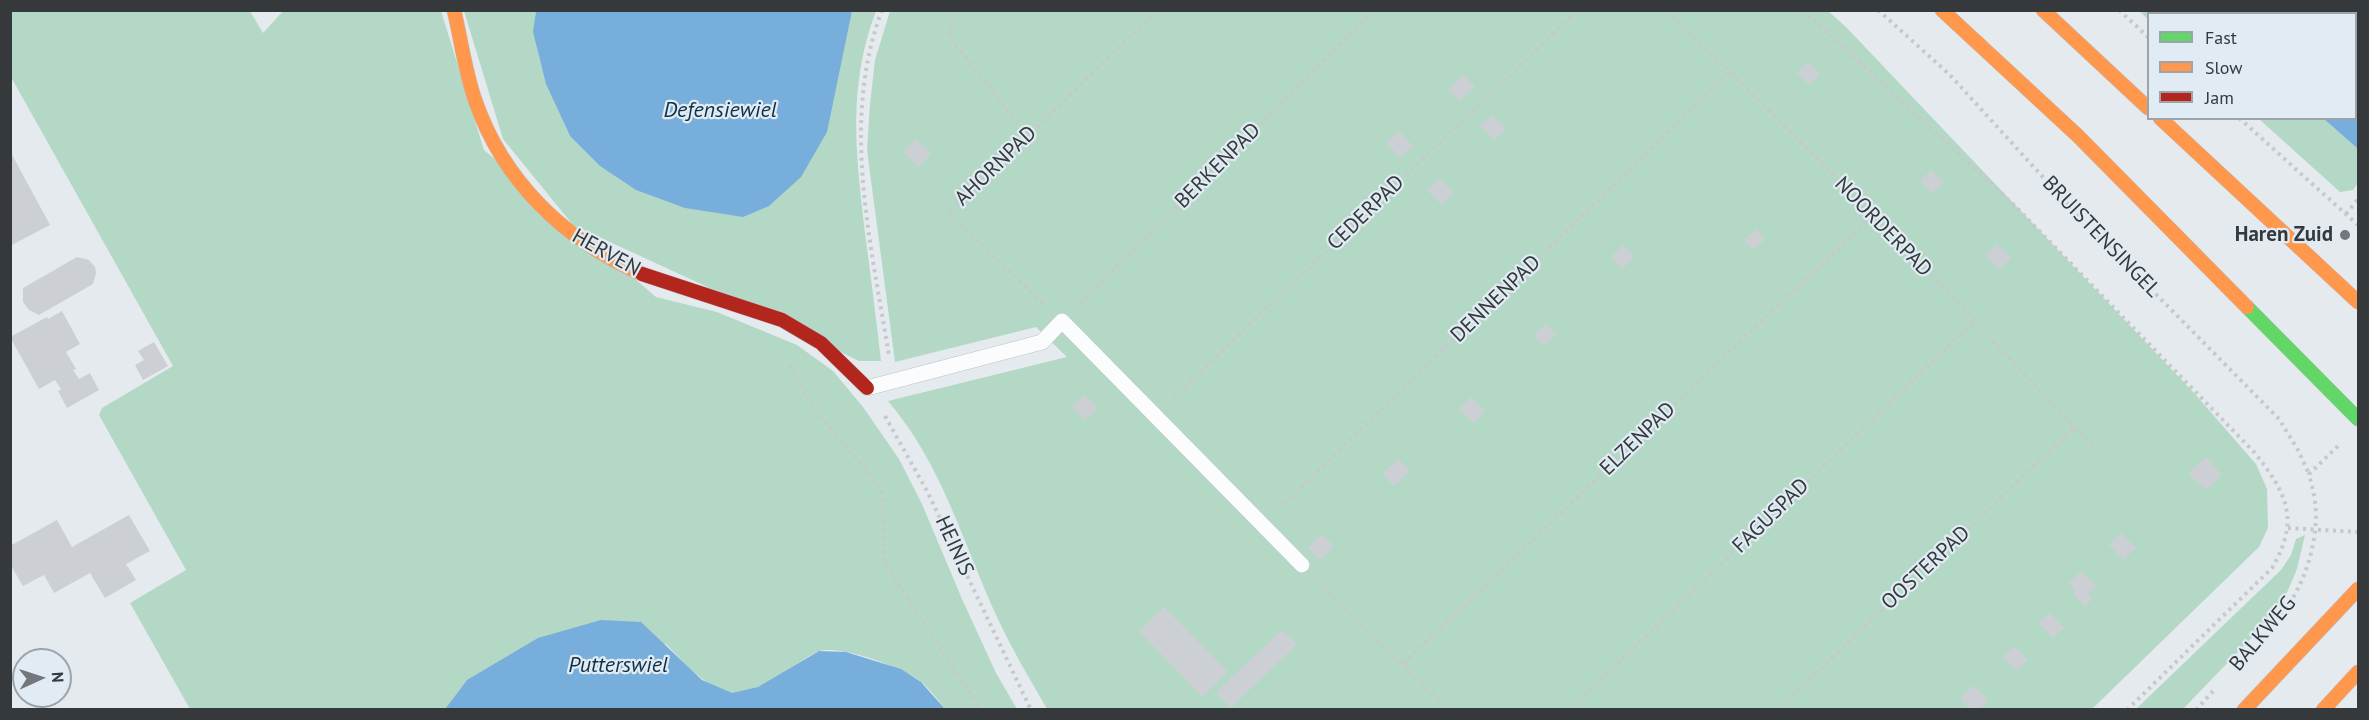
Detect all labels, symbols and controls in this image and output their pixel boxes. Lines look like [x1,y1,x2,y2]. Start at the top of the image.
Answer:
legend [2147,12,2357,120]
text: Fast [2205,26,2237,49]
text: Slow [2205,56,2243,79]
text: Jam [2205,86,2234,109]
water label: Defensiewiel [663,98,777,124]
street label: BERKENPAD [1170,118,1266,214]
street label: AHORNPAD [950,121,1042,211]
street label: CEDERPAD [1322,170,1410,256]
street label: BRUISTENSINGEL [2037,171,2165,303]
street label: NOORDERPAD [1829,172,1937,282]
place label: Haren Zuid [2235,222,2333,248]
street label: HERVEN [567,224,645,282]
marker: Haren Zuid [2338,228,2352,242]
street label: DENNENPAD [1446,250,1546,348]
street label: ELZENPAD [1595,397,1681,481]
street label: FAGUSPAD [1727,473,1815,559]
street label: HEINIS [929,512,979,580]
street label: OOSTERPAD [1877,521,1975,615]
street label: BALKWEG [2225,592,2301,676]
north arrow [12,648,72,708]
water label: Putterswiel [568,653,668,679]
text: N [48,671,68,683]

